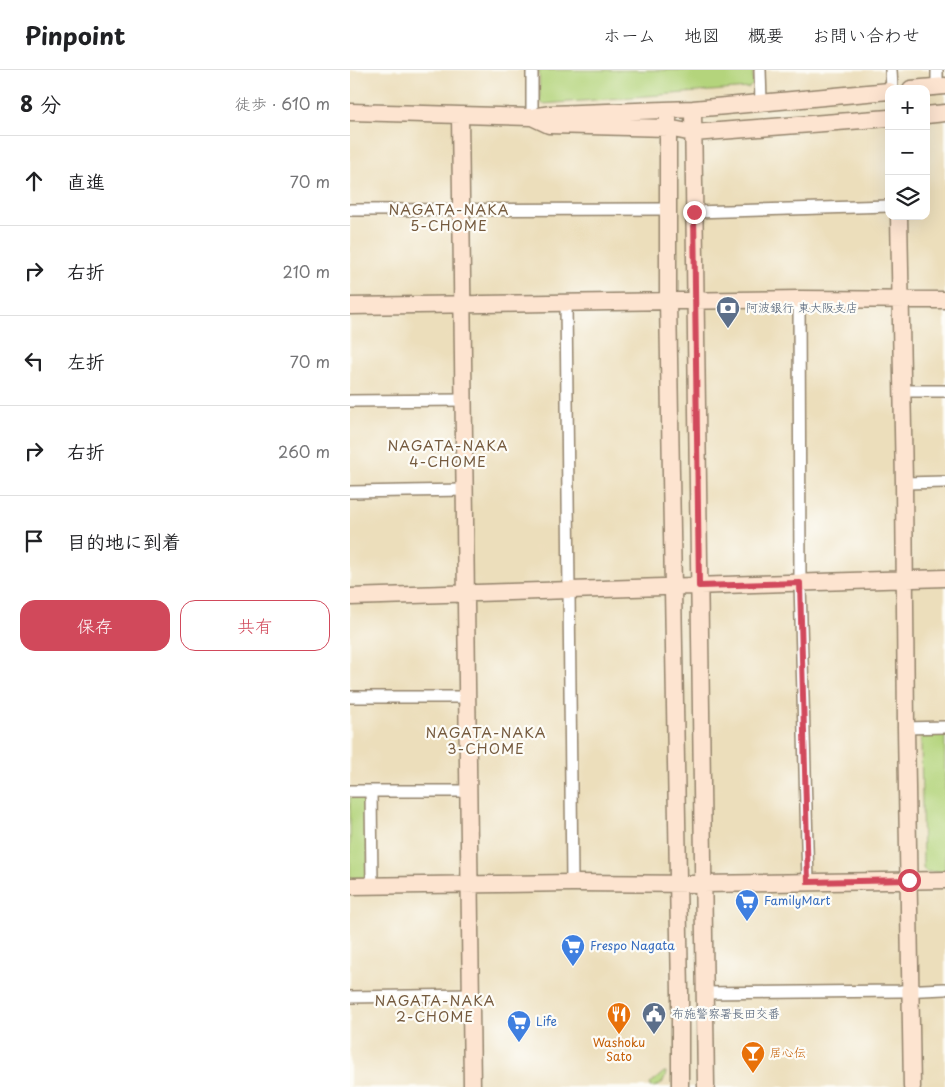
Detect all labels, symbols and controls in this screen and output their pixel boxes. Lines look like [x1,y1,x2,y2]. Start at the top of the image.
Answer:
text: Pinpoint [25,17,126,53]
text: ホーム [603,21,656,48]
text: 地図 [684,21,720,48]
text: 概要 [748,21,784,48]
text: お問い合わせ [812,21,920,48]
map controls [885,85,930,220]
button: + [885,85,930,130]
text: 8 分 [20,87,61,119]
text: 徒歩 · 610 m [235,91,330,115]
button: − [885,130,930,175]
icon: ahead [20,167,48,195]
text: 直進 [67,167,105,195]
text: 70 m [290,169,330,193]
button: layers [885,175,930,220]
district label: NAGATA-NAKA 5-CHOME [388,199,510,236]
route end [683,201,706,224]
icon: right [20,257,48,285]
text: 右折 [67,257,105,285]
text: 210 m [282,259,330,283]
bank icon: 阿波銀行 東大阪支店 [715,295,741,329]
place label: 阿波銀行 東大阪支店 [746,298,858,316]
icon: left [20,347,48,375]
text: 左折 [67,347,105,375]
text: 70 m [290,349,330,373]
district label: NAGATA-NAKA 4-CHOME [387,435,509,472]
icon: right [20,437,48,465]
text: 右折 [67,437,105,465]
text: 260 m [278,439,330,463]
icon: arrive [20,527,48,555]
text: 目的地に到着 [67,527,181,555]
button: 保存 [20,600,170,651]
button: 共有 [180,600,330,651]
district label: NAGATA-NAKA 3-CHOME [425,722,547,759]
route start [898,869,921,892]
supermarket icon: FamilyMart [734,888,760,922]
place label: FamilyMart [764,891,830,909]
supermarket icon: Frespo Nagata [560,933,586,967]
place label: Frespo Nagata [590,936,675,954]
district label: NAGATA-NAKA 2-CHOME [374,990,496,1027]
restaurant icon: Washoku Sato [606,1001,632,1035]
public building icon: 布施警察署長田交番 [641,1001,667,1035]
place label: 布施警察署長田交番 [672,1004,780,1022]
supermarket icon: Life [506,1009,532,1043]
place label: Life [536,1012,557,1030]
place label: Washoku Sato [593,1033,645,1065]
bar icon: 居心伝 [740,1040,766,1074]
place label: 居心伝 [770,1043,806,1061]

